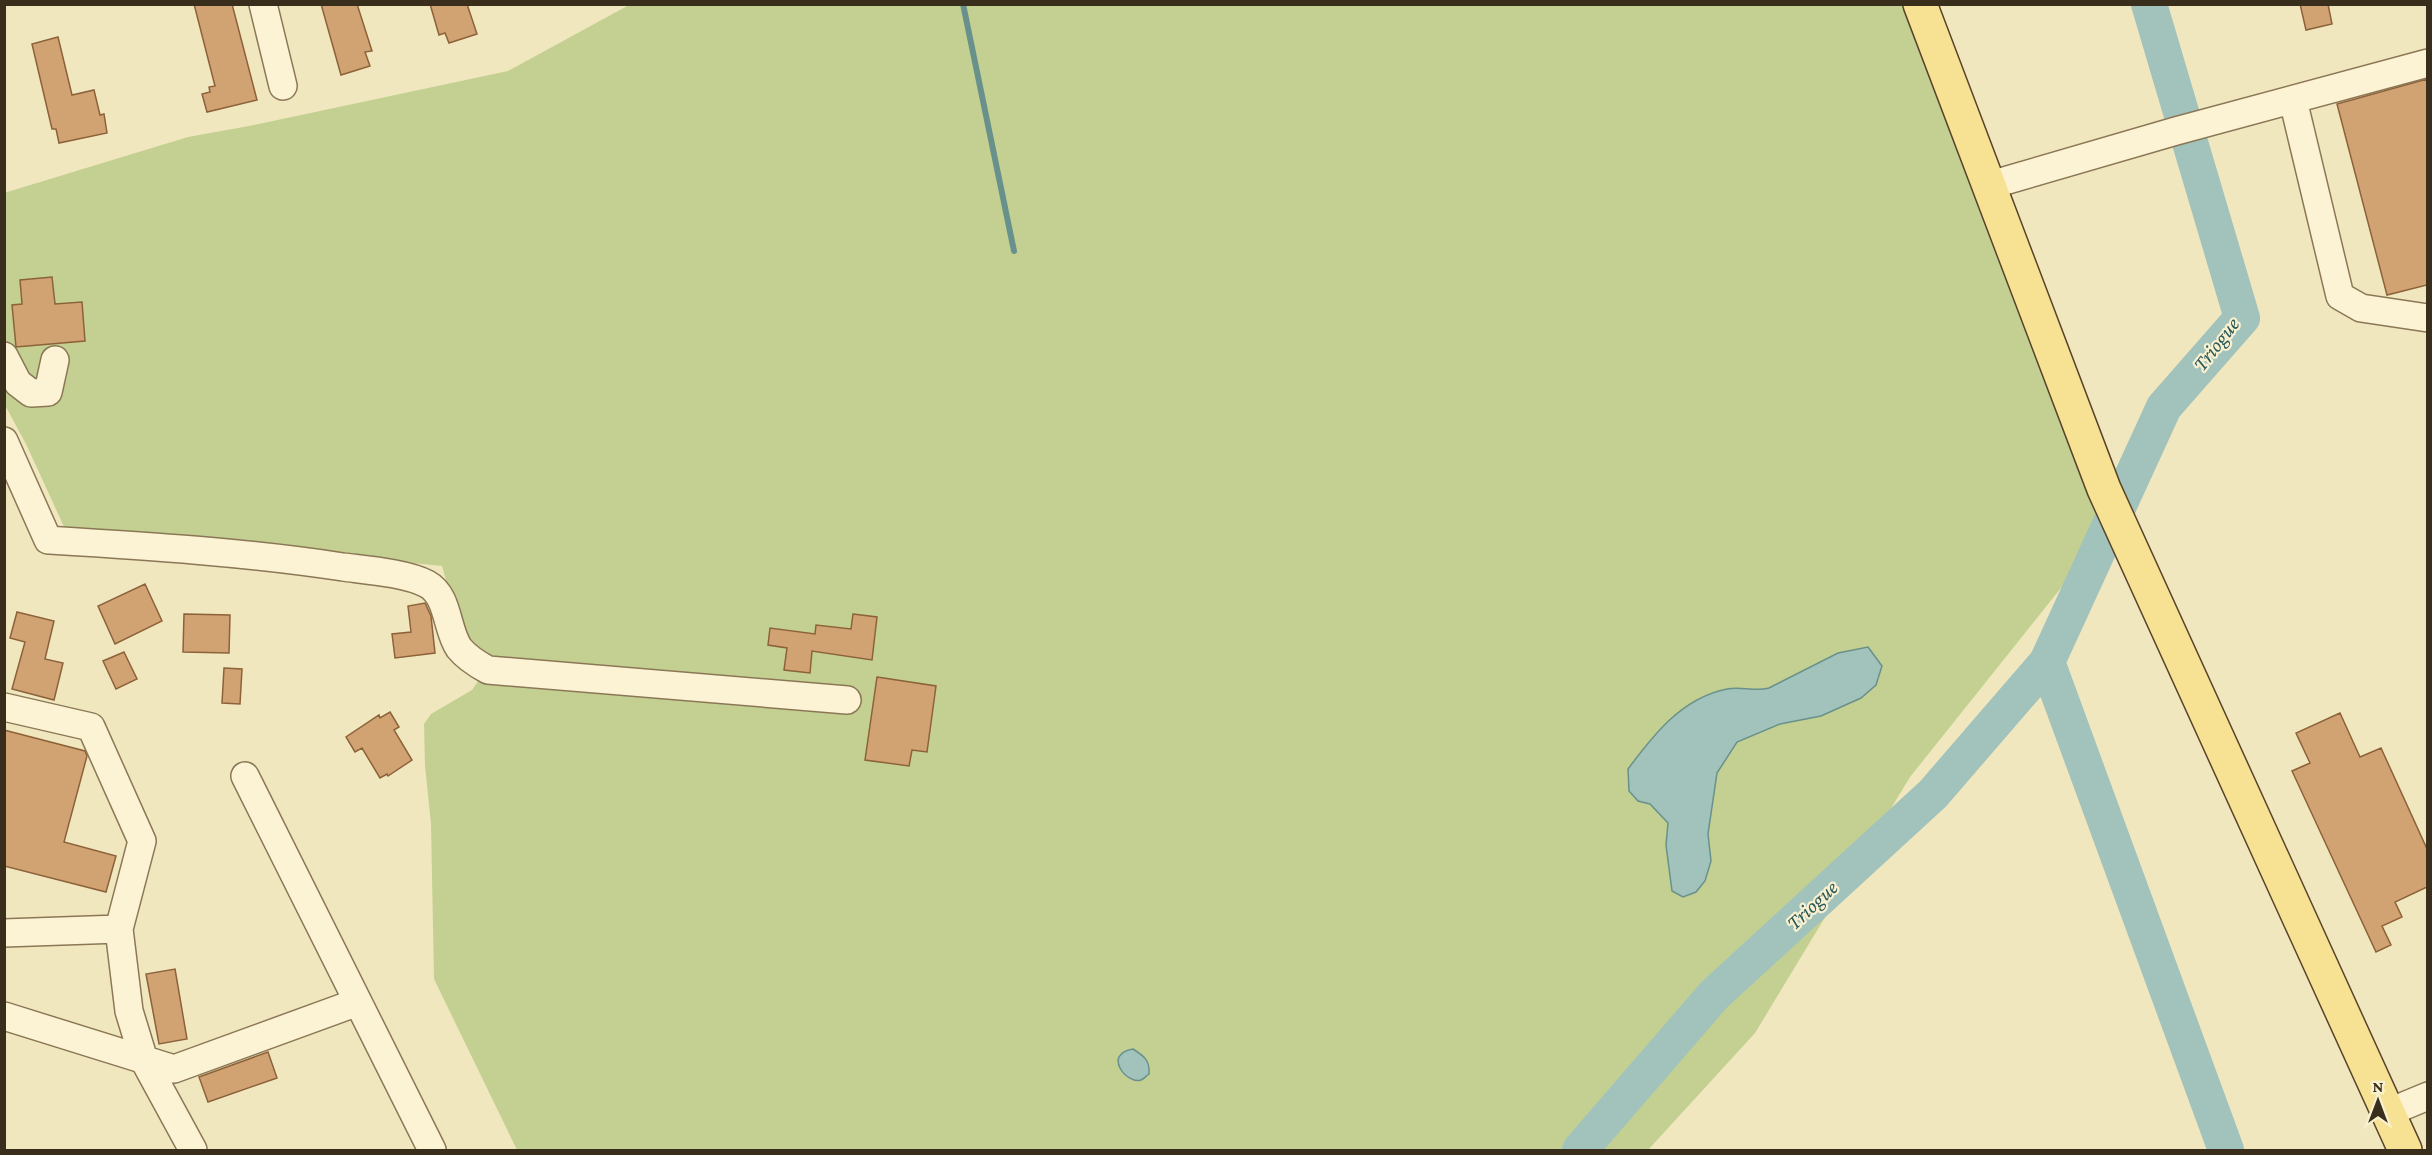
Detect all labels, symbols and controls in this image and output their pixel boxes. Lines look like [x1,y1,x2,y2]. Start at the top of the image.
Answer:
water label: Triogue [2188,312,2244,375]
water label: Triogue [1781,875,1843,935]
north arrow [2348,1071,2408,1131]
text: N [2373,1078,2384,1095]

